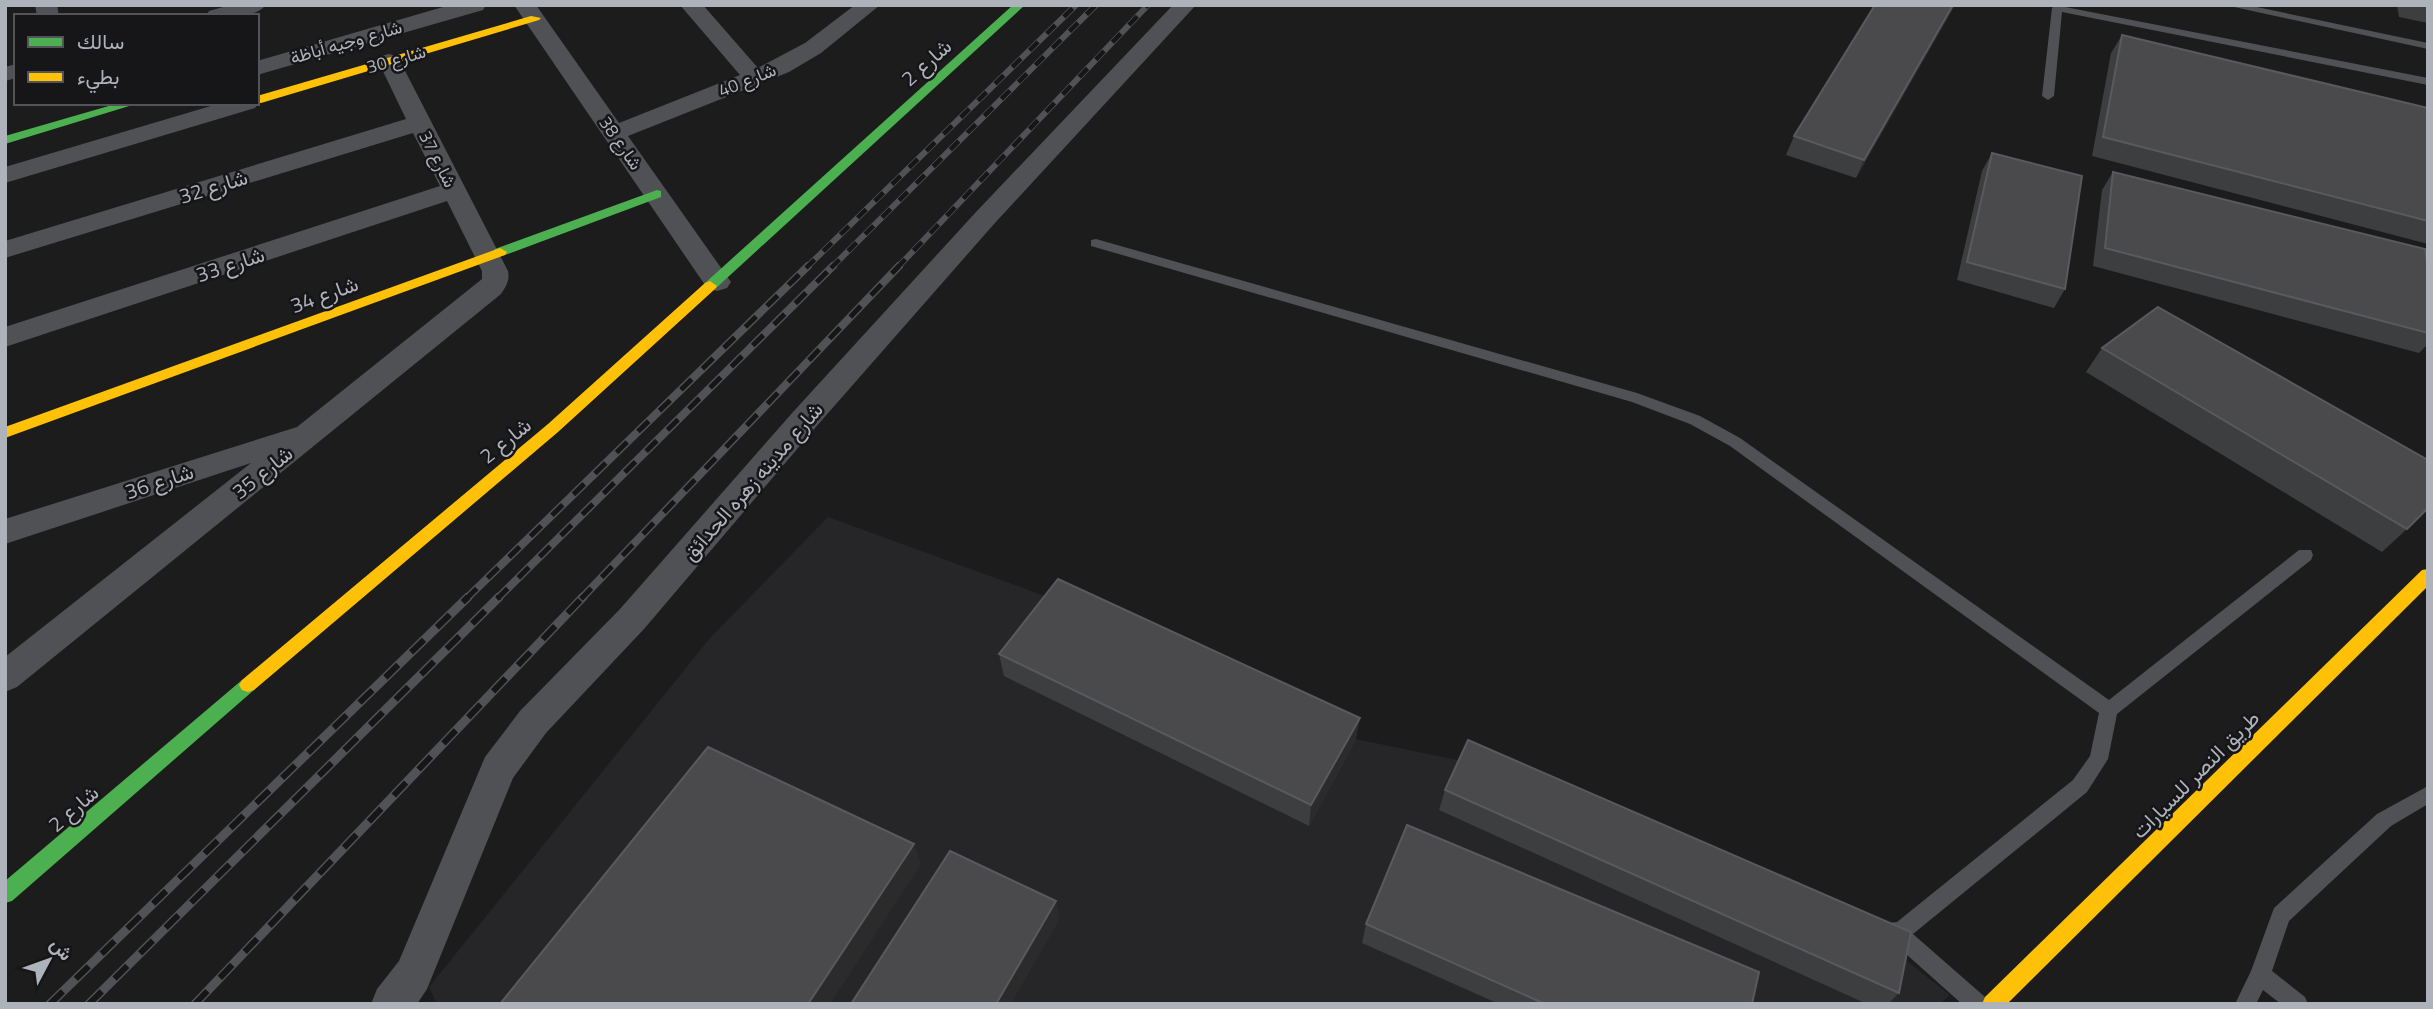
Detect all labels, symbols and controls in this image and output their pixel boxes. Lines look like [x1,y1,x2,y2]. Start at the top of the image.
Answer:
street label: شارع وجيه أباظة [287,13,405,71]
legend [14,14,259,105]
text: سالك [77,25,124,57]
street label: شارع 2 [894,30,958,94]
street label: شارع 30 [363,38,429,80]
street label: شارع 40 [714,56,780,104]
text: بطيء [77,60,120,94]
street label: شارع 38 [593,111,649,175]
street label: شارع 37 [412,126,464,192]
street label: شارع 32 [175,160,251,212]
street label: شارع 33 [192,238,268,290]
street label: شارع 34 [285,267,363,321]
street label: شارع مدينه زهره الحدائق [674,394,830,568]
street label: شارع 2 [472,409,538,471]
street label: شارع 35 [225,437,299,507]
street label: شارع 36 [121,455,197,507]
street label: طريق النصر للسيارات [2123,702,2267,846]
street label: شارع 2 [40,777,106,839]
north arrow [14,925,84,995]
text: ش [44,930,81,967]

